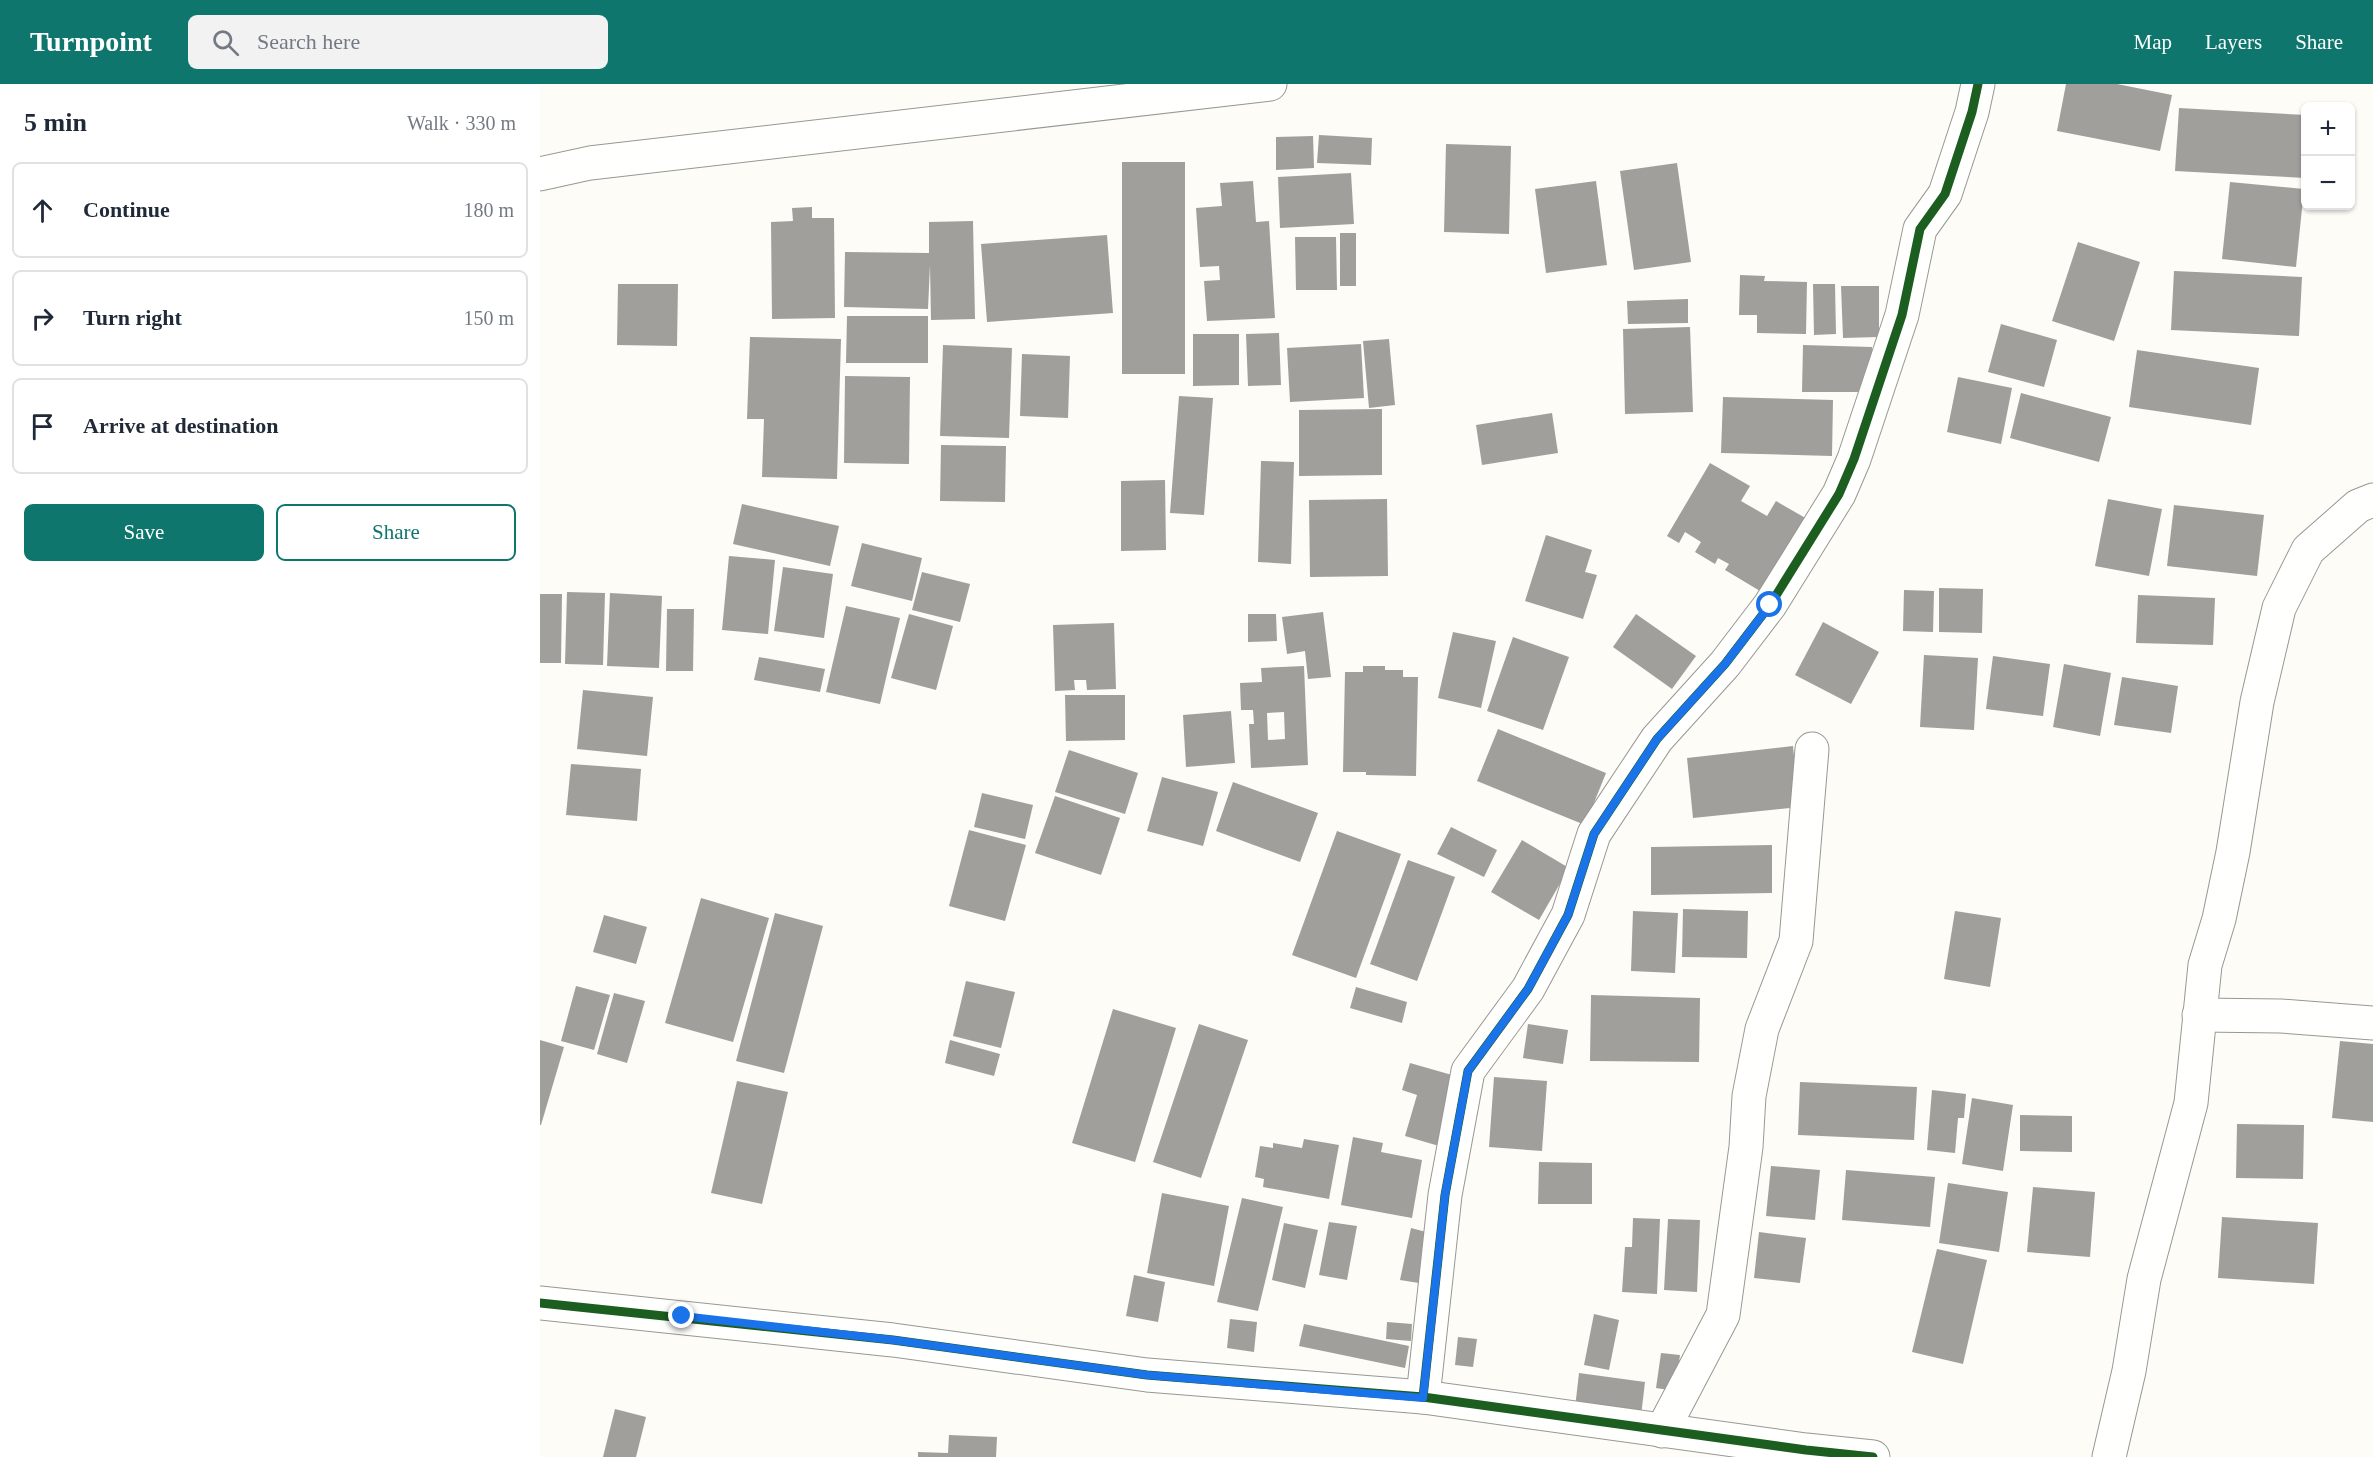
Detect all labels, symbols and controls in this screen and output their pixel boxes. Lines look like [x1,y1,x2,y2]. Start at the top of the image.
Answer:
search box [188,15,608,69]
text: Turnpoint [30,26,152,57]
icon: search [209,26,242,59]
text: Search here [257,29,360,54]
text: Map [2134,30,2172,54]
text: Layers [2205,30,2262,54]
text: Share [2295,30,2343,54]
map controls [2301,102,2355,210]
button: + [2301,102,2355,156]
text: 5 min [24,108,87,137]
text: Walk · 330 m [407,112,516,134]
button: − [2301,156,2355,210]
icon: ahead [26,194,59,227]
text: Continue [83,197,170,222]
text: 180 m [463,199,514,221]
icon: right [26,302,59,335]
text: Turn right [83,305,182,330]
text: 150 m [463,307,514,329]
icon: arrive [26,410,59,443]
text: Arrive at destination [83,413,279,438]
button: Save [24,504,264,561]
button: Share [276,504,516,561]
route start [1756,591,1782,617]
route end [668,1302,694,1328]

